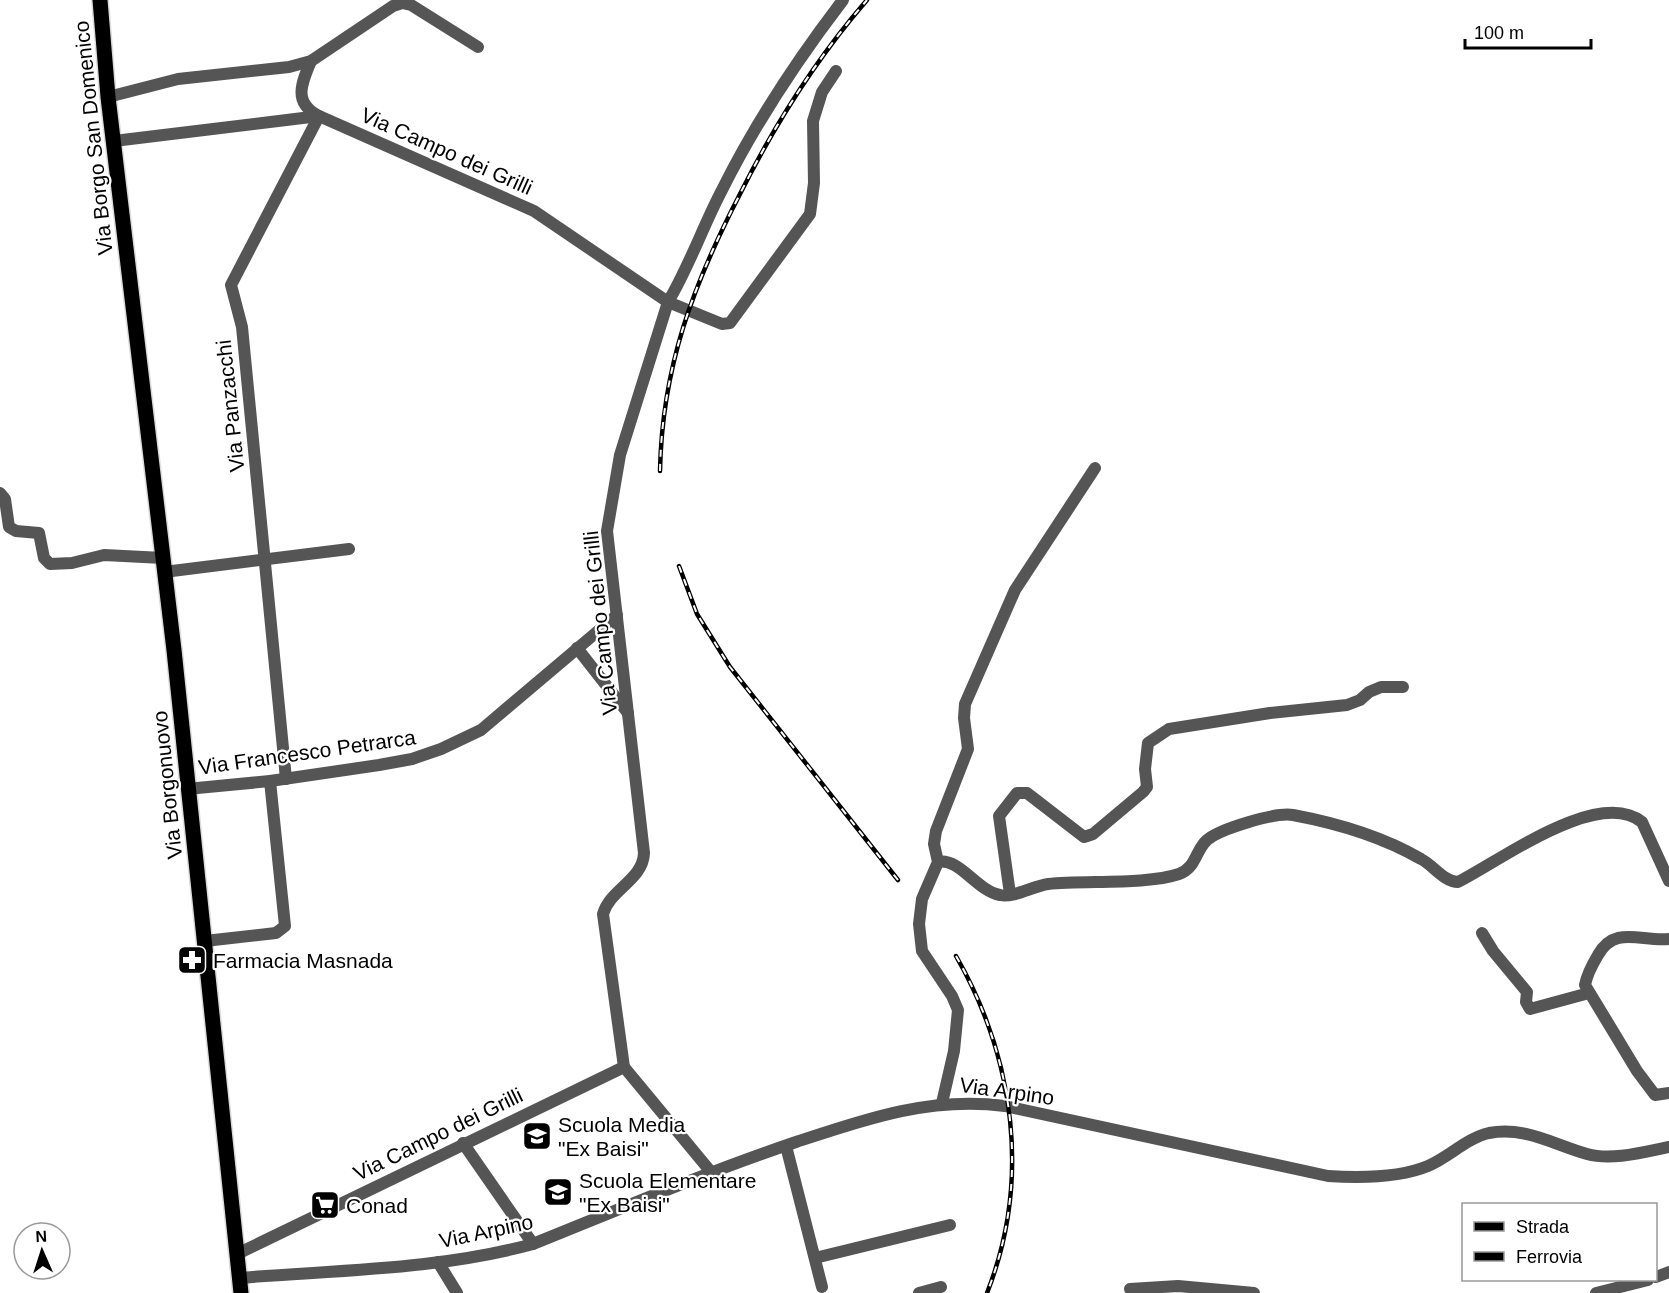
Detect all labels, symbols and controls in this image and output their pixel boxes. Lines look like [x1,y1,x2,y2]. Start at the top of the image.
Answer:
scale bar [1465,12,1591,50]
street label: Via Borgo San Domenico [69,20,117,256]
text: 100 m [1474,23,1524,43]
street label: Via Campo dei Grilli [358,103,536,199]
street label: Via Panzacchi [212,339,248,473]
street label: Via Campo dei Grilli [579,530,621,716]
street label: Via Borgonuovo [148,710,186,860]
street label: Via Francesco Petrarca [197,725,417,779]
pharmacy icon: Farmacia Masnada [176,944,208,976]
place label: Farmacia Masnada [213,949,393,972]
street label: Via Arpino [958,1073,1056,1109]
street label: Via Campo dei Grilli [350,1083,526,1185]
place label: Scuola Media "Ex Baisi" [558,1113,686,1160]
school or university icon: Scuola Media "Ex Baisi" [521,1120,553,1152]
place label: Scuola Elementare "Ex Baisi" [579,1169,756,1216]
school or university icon: Scuola Elementare "Ex Baisi" [542,1176,574,1208]
supermarket icon: Conad [309,1189,341,1221]
place label: Conad [346,1194,408,1217]
legend [1462,1203,1657,1281]
street label: Via Arpino [437,1210,535,1252]
text: Strada [1516,1217,1570,1237]
north arrow [12,1221,72,1281]
text: N [35,1228,47,1245]
text: Ferrovia [1516,1247,1583,1267]

